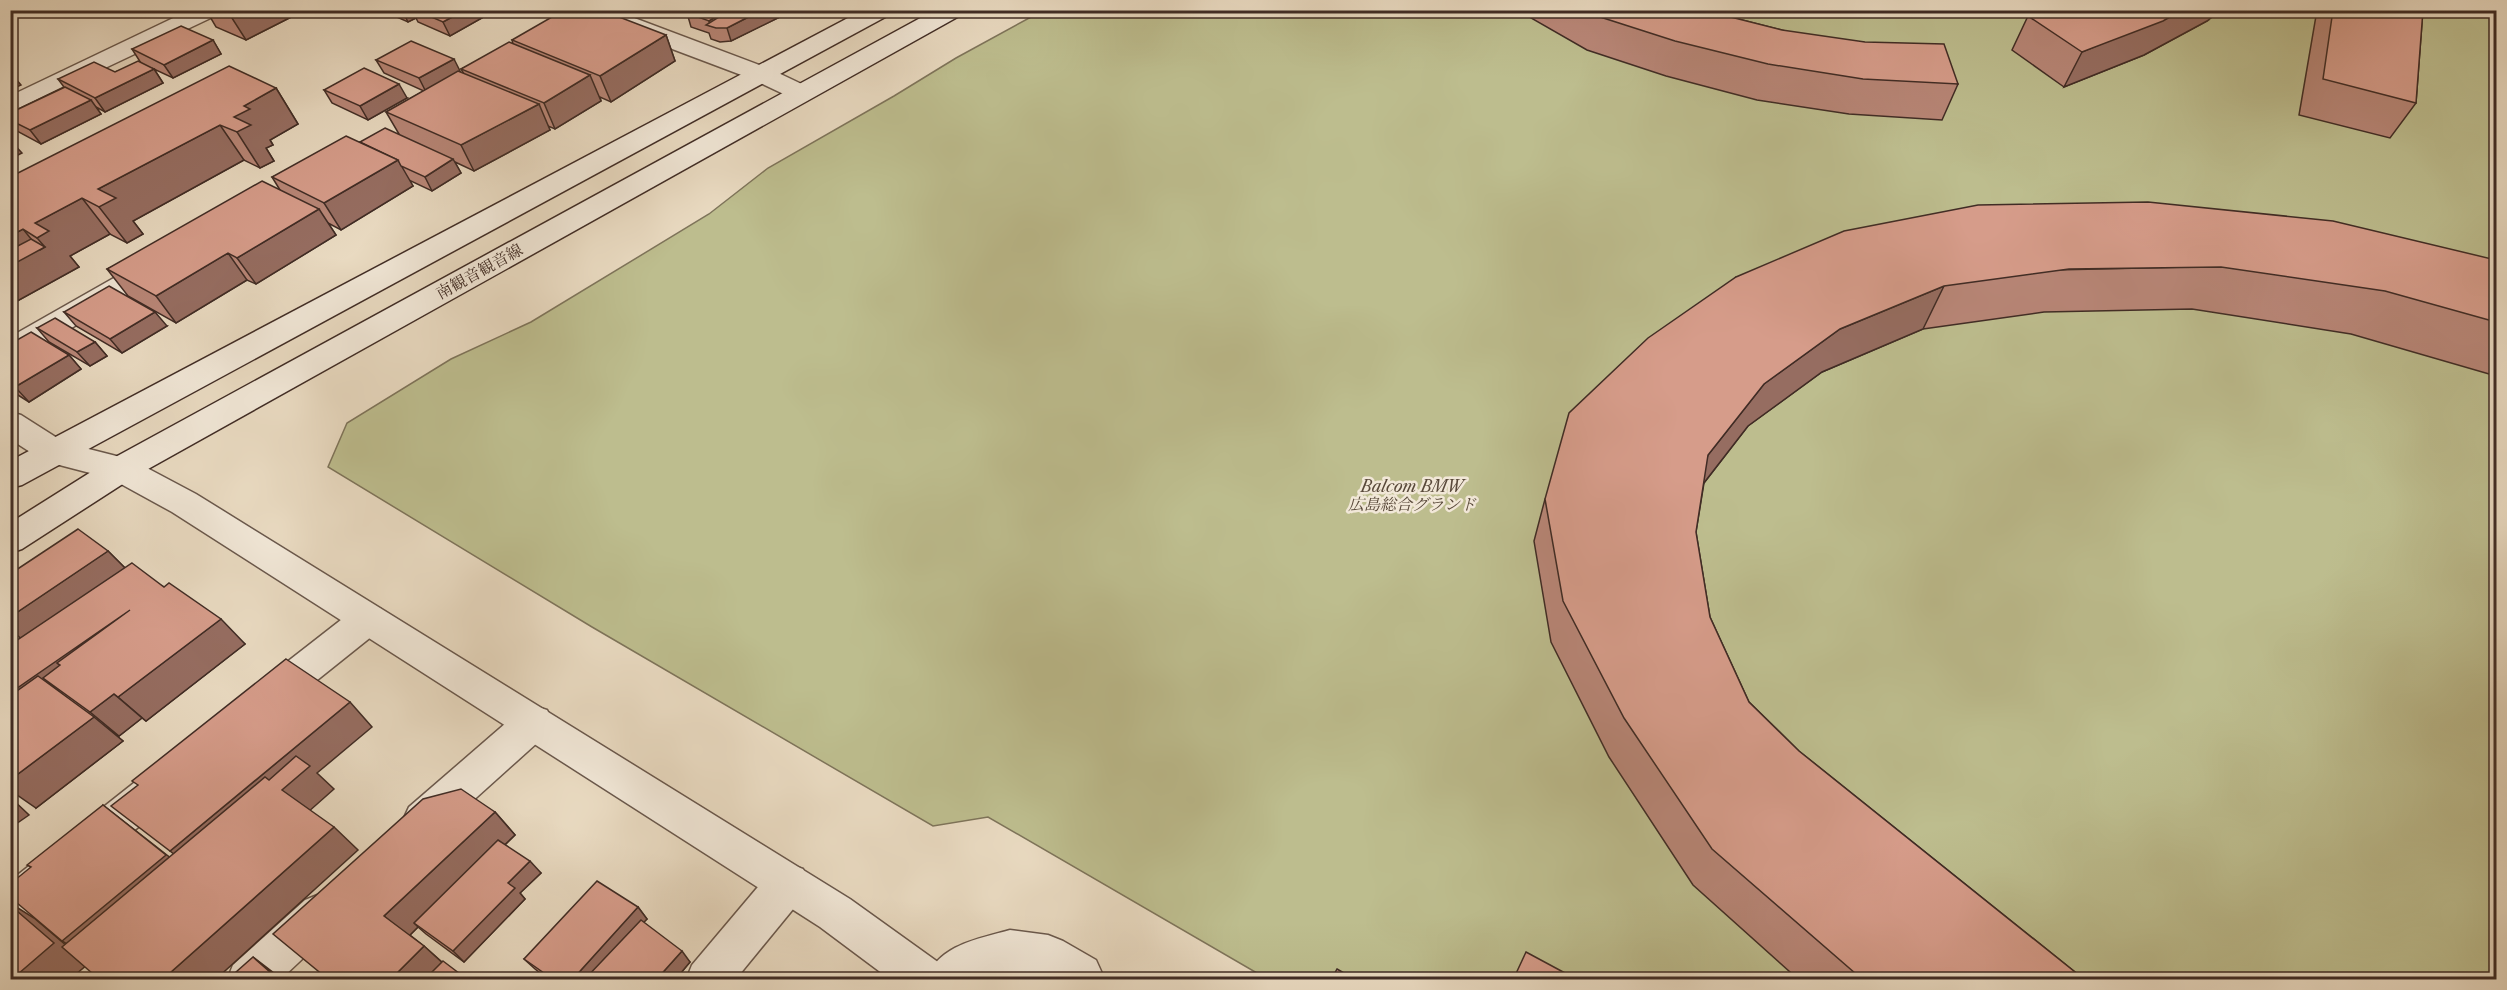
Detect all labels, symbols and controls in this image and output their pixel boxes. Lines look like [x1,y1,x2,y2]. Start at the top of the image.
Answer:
street label: 南観音観音線 [432,239,526,303]
park label: Balcom BMW 広島総合グランド [1348,476,1477,514]

